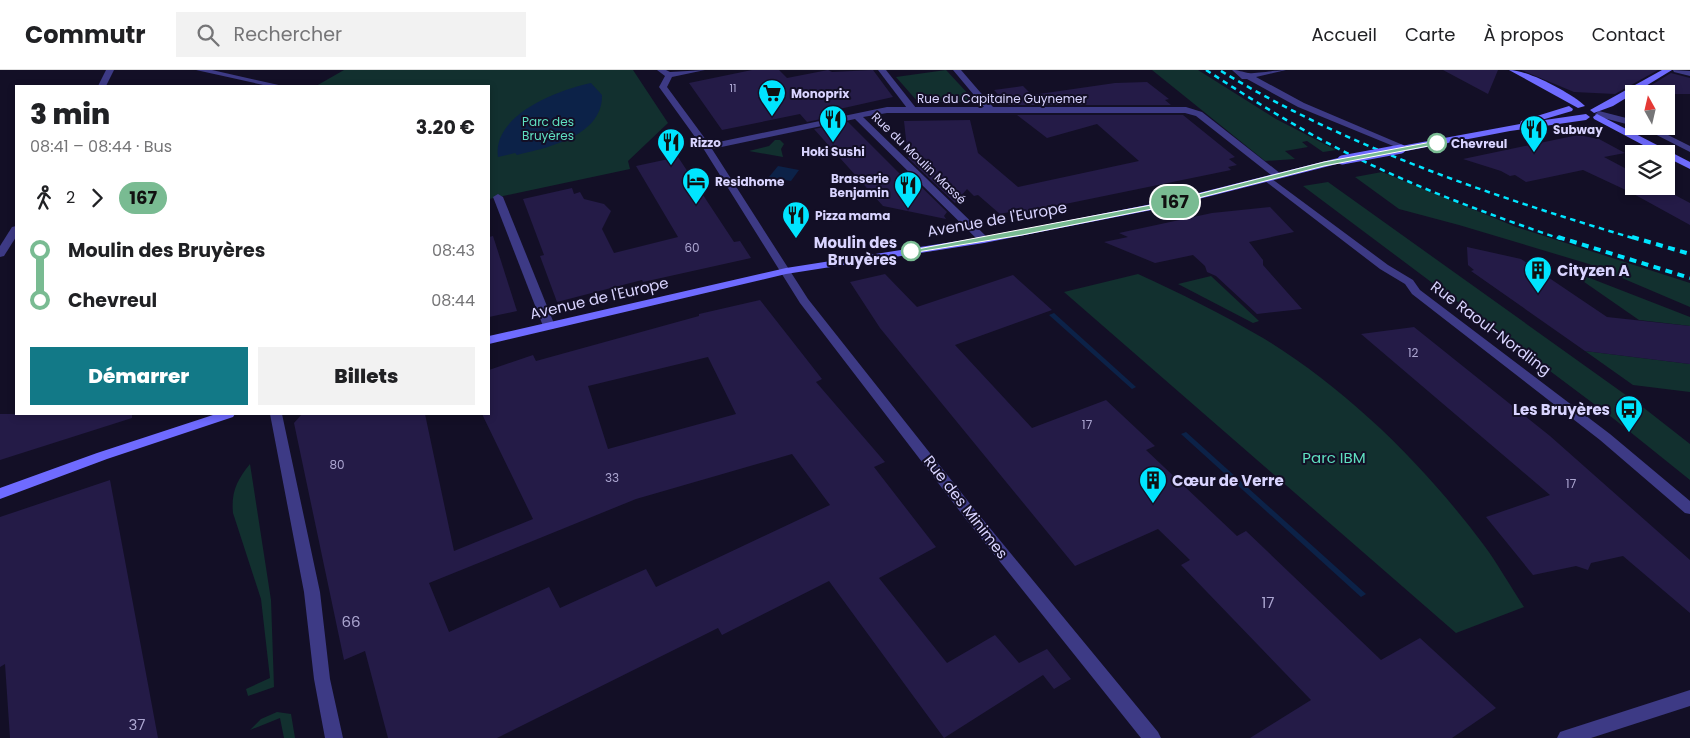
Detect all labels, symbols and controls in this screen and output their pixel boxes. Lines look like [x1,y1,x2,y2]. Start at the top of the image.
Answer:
search box [176,12,526,57]
text: Commutr [25,18,146,51]
icon: search [194,21,222,49]
text: Rechercher [234,21,342,48]
text: Accueil [1311,22,1377,47]
text: Carte [1405,22,1455,47]
text: À propos [1483,22,1564,47]
text: Contact [1592,22,1665,47]
supermarket icon: Monoprix [757,78,787,117]
house number: 11 [729,80,737,96]
place label: Monoprix [791,85,850,102]
north arrow [1625,85,1675,135]
map controls [1625,85,1675,195]
street label: Rue du Capitaine Guynemer [917,90,1088,107]
text: 3 min [30,95,110,134]
restaurant icon: Hoki Sushi [818,104,848,143]
street label: Rue du Moulin Massé [868,108,970,208]
park label: Parc des Bruyères [522,113,574,144]
text: 3.20 € [416,114,475,141]
restaurant icon: Subway [1519,114,1549,153]
place label: Subway [1553,121,1603,138]
restaurant icon: Rizzo [656,127,686,166]
marker: Chevreul [1427,133,1447,153]
place label: Rizzo [690,134,721,151]
text: 08:41 – 08:44 · Bus [30,135,172,158]
place label: Chevreul [1451,135,1507,152]
place label: Hoki Sushi [801,143,865,160]
button: layers [1625,145,1675,195]
hotel icon: Residhome [681,166,711,205]
place label: Brasserie Benjamin [830,170,890,201]
restaurant icon: Brasserie Benjamin [893,170,923,209]
place label: Residhome [715,173,785,190]
icon: walk [30,184,58,212]
icon: forward [83,184,111,212]
text: 167 [129,185,157,210]
text: 2 [66,186,75,209]
line badge: 167 [1146,186,1204,218]
text: 167 [1161,189,1189,214]
street label: Avenue de l'Europe [925,196,1069,242]
restaurant icon: Pizza mama [781,200,811,239]
place label: Pizza mama [815,207,890,224]
place label: Moulin des Bruyères [814,232,897,270]
text: Moulin des Bruyères [68,237,265,264]
text: 08:43 [432,239,475,262]
house number: 60 [684,239,700,256]
marker: Moulin des Bruyères [901,241,921,261]
building icon: Cityzen A [1523,255,1553,294]
place label: Cityzen A [1557,260,1629,281]
street label: Avenue de l'Europe [528,272,670,324]
street label: Rue Raoul-Nordling [1427,276,1555,380]
text: Chevreul [68,287,157,314]
text: 08:44 [431,289,475,312]
house number: 12 [1408,344,1418,361]
button: Démarrer [30,347,248,405]
button: Billets [258,347,475,405]
bus stop icon: Les Bruyères [1614,394,1644,433]
place label: Les Bruyères [1513,399,1610,420]
house number: 17 [1082,416,1093,433]
park label: Parc IBM [1302,447,1366,468]
street label: Rue des Minimes [919,451,1013,563]
house number: 80 [329,456,345,473]
building icon: Cœur de Verre [1138,465,1168,504]
house number: 33 [605,469,619,486]
place label: Cœur de Verre [1172,470,1284,491]
house number: 17 [1566,475,1577,492]
house number: 17 [1262,592,1275,613]
house number: 66 [341,611,361,632]
house number: 37 [128,714,146,735]

